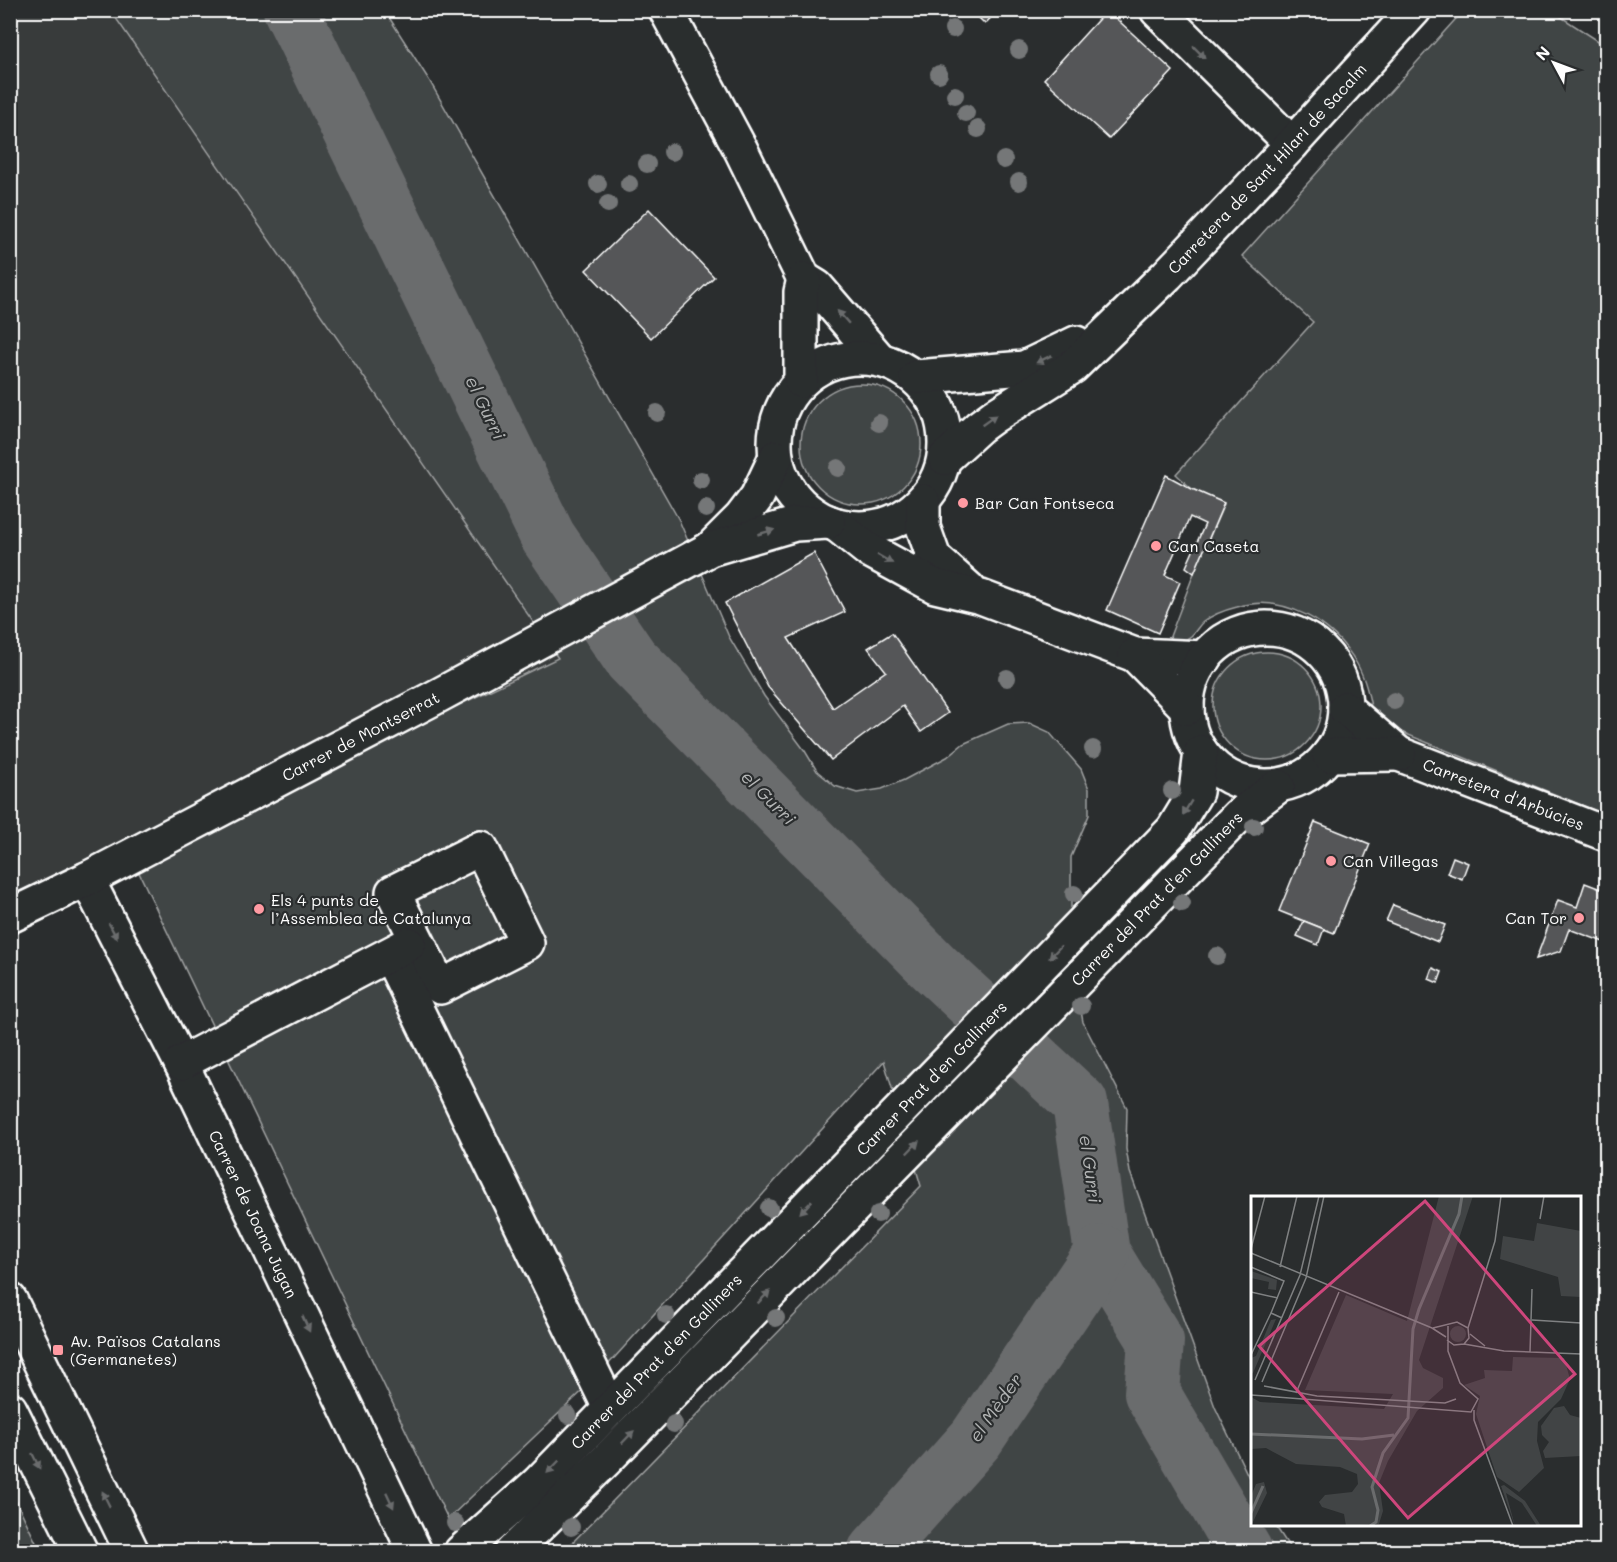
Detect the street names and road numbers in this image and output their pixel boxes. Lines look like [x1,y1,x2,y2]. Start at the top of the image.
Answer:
street label: Carretera de Sant Hilari de Sacalm [1163,58,1371,278]
street label: Carrer de Montserrat [278,686,443,786]
street label: Carretera d'Arbúcies [1420,753,1587,835]
street label: Carrer del Prat d'en Galliners [1066,806,1247,990]
street label: Carrer Prat d'en Galliners [851,996,1011,1160]
street label: Carrer de Joana Jugan [205,1126,303,1301]
street label: Carrer del Prat d'en Galliners [566,1269,746,1453]

